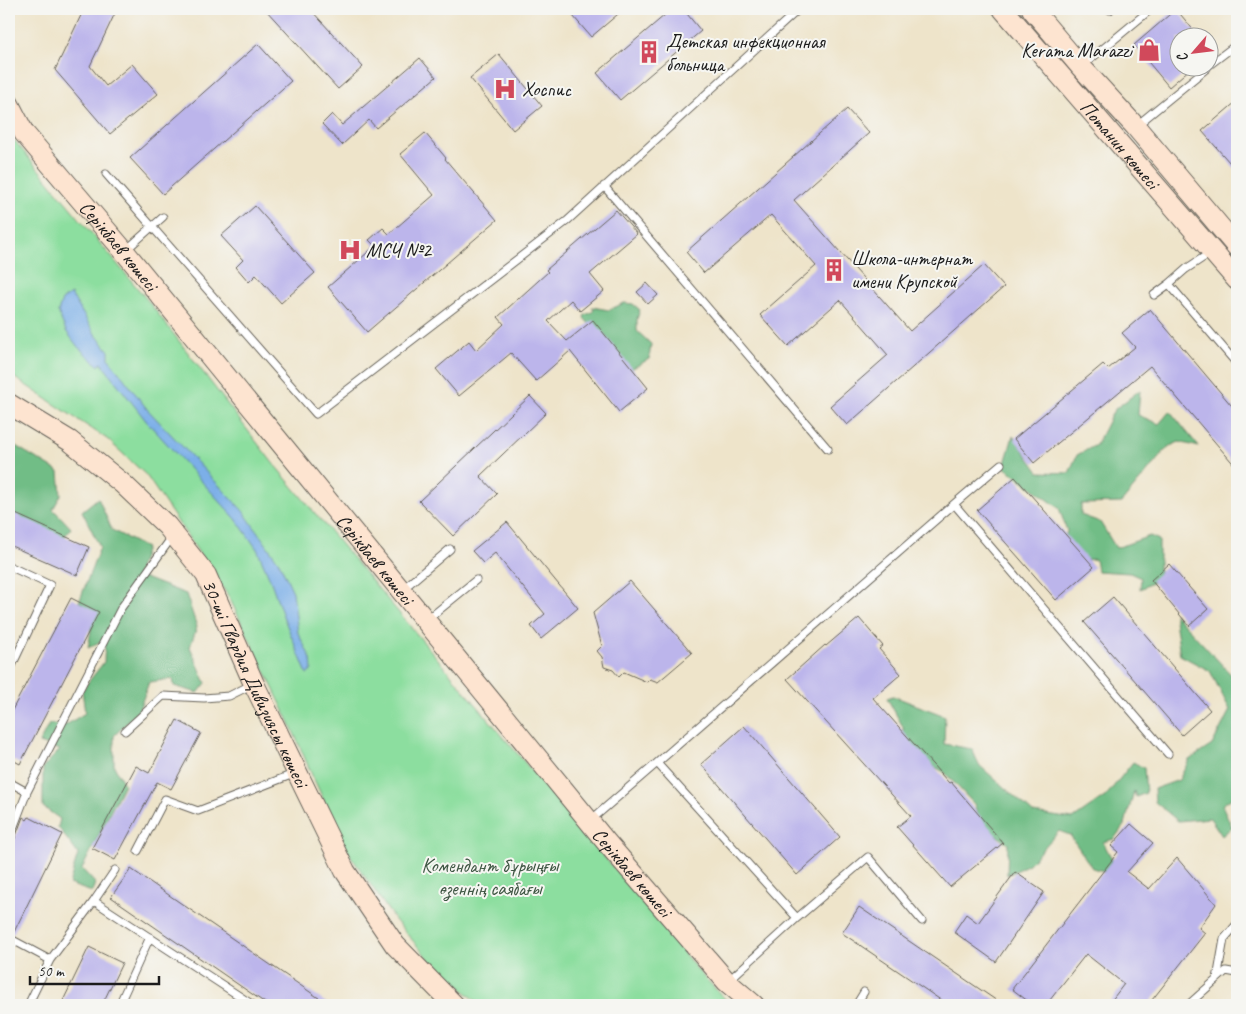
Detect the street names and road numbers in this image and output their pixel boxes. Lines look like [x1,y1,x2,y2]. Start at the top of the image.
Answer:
street label: Потанин көшесі [1074,95,1166,196]
street label: Серікбаев көшесі [74,196,165,298]
street label: Серікбаев көшесі [331,509,421,612]
street label: 30-ші Гвардия Дивизиясы көшесі [196,575,315,793]
street label: Серікбаев көшесі [587,823,679,924]

